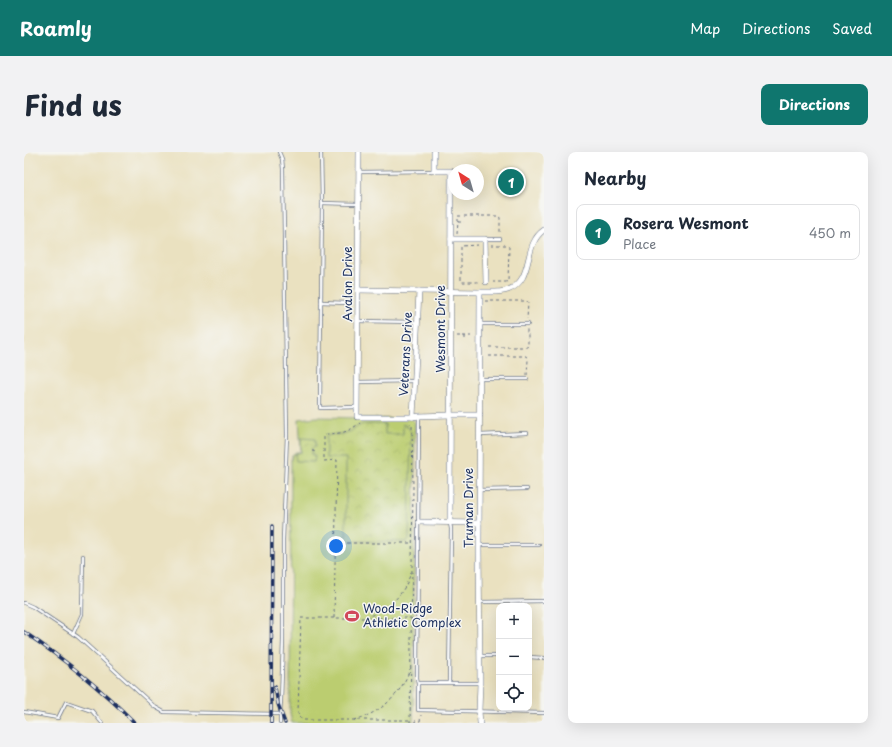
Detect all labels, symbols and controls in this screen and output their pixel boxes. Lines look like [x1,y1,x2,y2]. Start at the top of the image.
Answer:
text: Roamly [20,14,92,42]
text: Map [690,18,720,39]
text: Directions [742,18,810,39]
text: Saved [832,18,872,39]
text: Find us [24,83,122,126]
button: Directions [761,84,868,125]
north arrow [448,164,484,200]
text: Nearby [584,165,646,191]
pin: 1 [498,167,524,197]
text: Rosera Wesmont [623,211,749,234]
text: 1 [595,223,601,242]
text: 450 m [809,223,851,242]
text: Place [623,234,656,253]
street label: Avalon Drive [338,246,356,322]
street label: Wesmont Drive [431,285,449,373]
street label: Veterans Drive [394,311,416,397]
street label: Truman Drive [459,468,477,548]
your location [326,536,346,556]
place label: Wood-Ridge Athletic Complex [363,599,461,631]
map controls [496,603,532,711]
button: + [496,603,532,639]
sports icon: Wood-Ridge Athletic Complex [344,608,360,624]
button: − [496,639,532,675]
button: locate [496,675,532,711]

